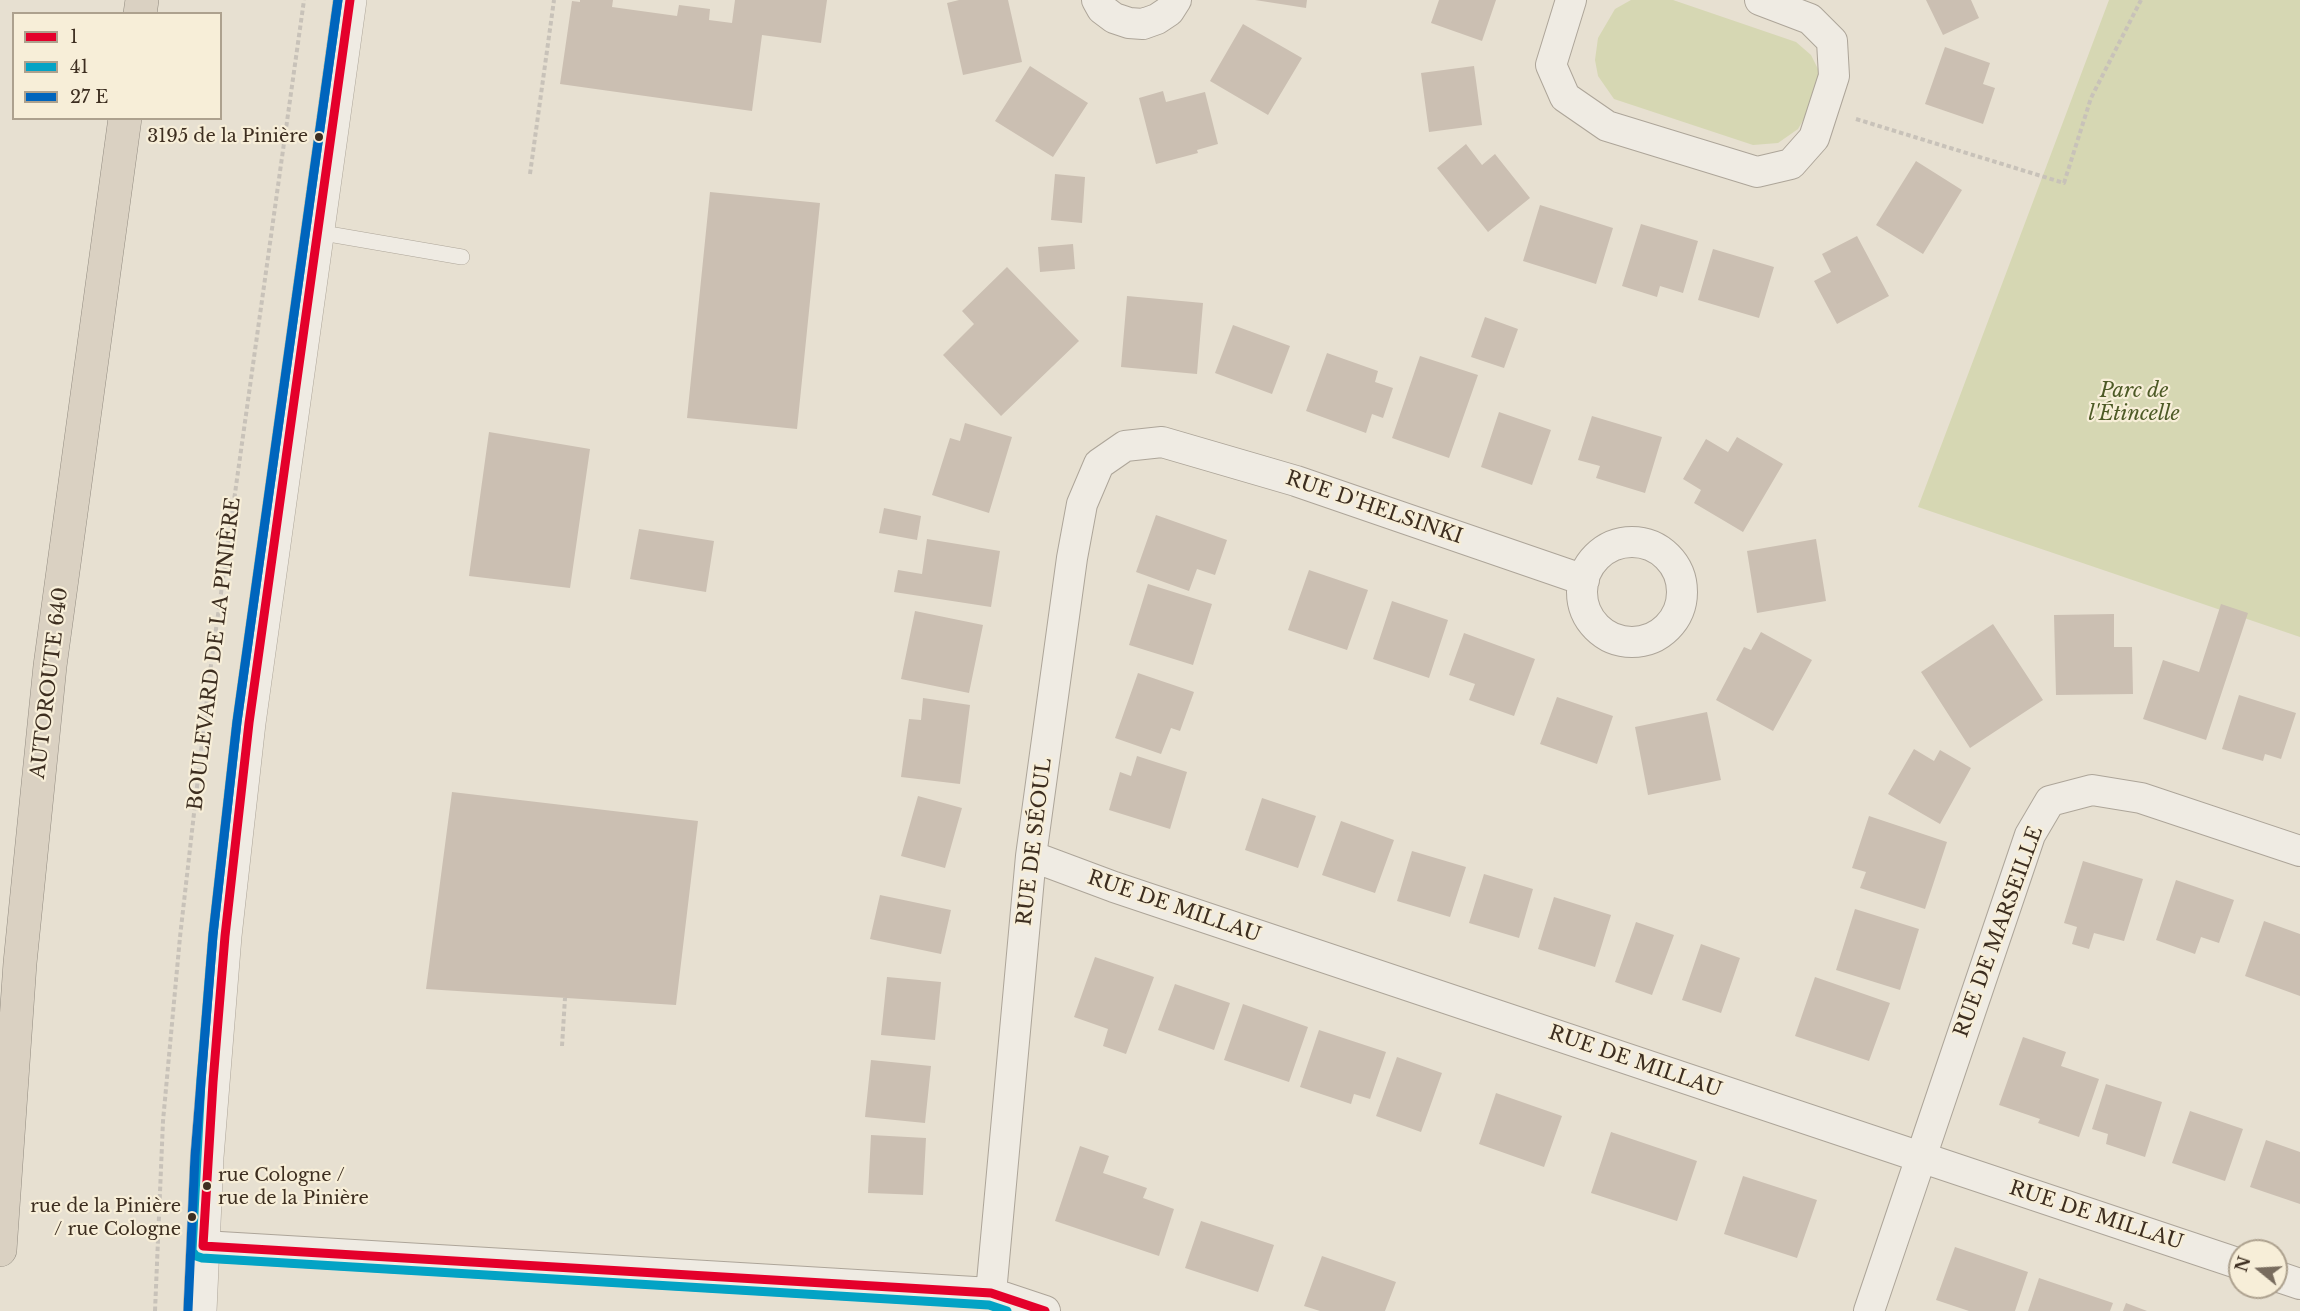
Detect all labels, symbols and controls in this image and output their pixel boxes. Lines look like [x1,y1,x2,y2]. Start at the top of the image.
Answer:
legend [12,12,222,120]
text: 1 [70,26,78,48]
text: 41 [70,56,89,78]
text: 27 E [70,86,108,108]
place label: 3195 de la Pinière [147,126,308,148]
marker: 3195 de la Pinière [313,131,325,143]
park label: Parc de l'Étincelle [2088,379,2180,426]
street label: RUE D'HELSINKI [1282,466,1466,550]
street label: BOULEVARD DE LA PINIÈRE [184,496,246,812]
street label: AUTOROUTE 640 [26,586,74,780]
street label: RUE DE SÉOUL [1013,757,1057,927]
street label: RUE DE MARSEILLE [1950,823,2048,1041]
street label: RUE DE MILLAU [1084,866,1264,948]
street label: RUE DE MILLAU [1545,1021,1725,1103]
place label: rue Cologne / rue de la Pinière [218,1165,369,1208]
street label: RUE DE MILLAU [2006,1177,2186,1255]
marker: rue Cologne / rue de la Pinière [201,1180,213,1192]
place label: rue de la Pinière / rue Cologne [30,1196,181,1238]
marker: rue de la Pinière / rue Cologne [186,1211,198,1223]
north arrow [2228,1239,2288,1299]
text: N [2231,1254,2255,1274]

